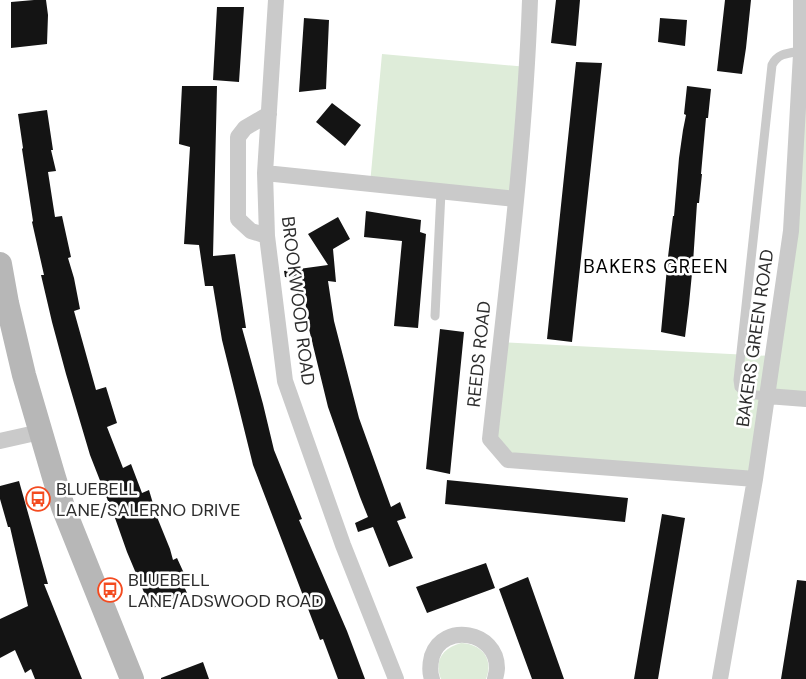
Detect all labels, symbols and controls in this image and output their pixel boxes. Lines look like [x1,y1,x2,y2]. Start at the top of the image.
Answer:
street label: BROOKWOOD ROAD [276,215,320,387]
street label: BAKERS GREEN ROAD [731,248,779,428]
district label: BAKERS GREEN [583,254,729,279]
street label: REEDS ROAD [461,300,497,408]
place label: BLUEBELL LANE/SALERNO DRIVE [56,477,241,522]
bus stop icon: BLUEBELL LANE/SALERNO DRIVE [25,486,51,512]
place label: BLUEBELL LANE/ADSWOOD ROAD [128,568,324,613]
bus stop icon: BLUEBELL LANE/ADSWOOD ROAD [97,577,123,603]

